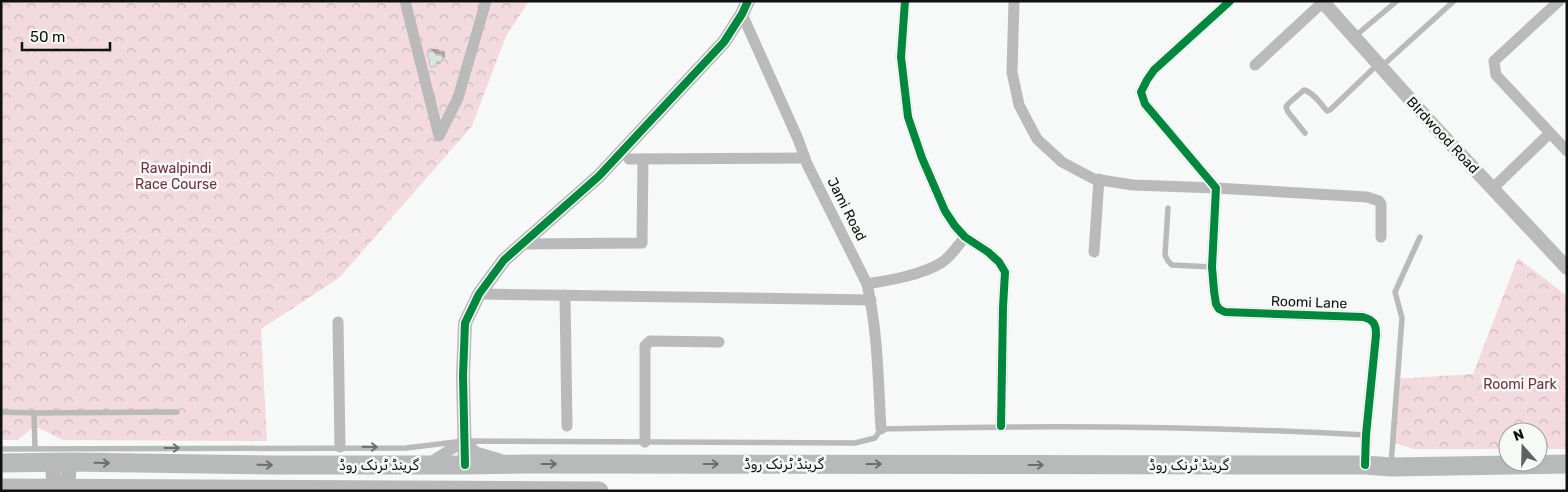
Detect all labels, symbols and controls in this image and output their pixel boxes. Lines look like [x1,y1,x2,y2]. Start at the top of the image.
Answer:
scale bar [22,20,110,52]
text: 50 m [30,28,65,46]
street label: BIrdwood Road [1403,93,1483,177]
park label: Rawalpindi Race Course [135,160,217,193]
street label: Jami Road [823,175,870,244]
street label: Roomi Lane [1271,293,1348,312]
park label: Roomi Park [1483,376,1558,393]
north arrow [1498,422,1548,472]
text: N [1511,426,1526,445]
one-way arrow [362,442,378,452]
one-way arrow [164,443,180,453]
street label: گرینڈ ٹرنک روڈ [744,456,825,473]
street label: گرینڈ ٹرنک روڈ [339,457,420,474]
street label: گرینڈ ٹرنک روڈ [1149,457,1230,474]
one-way arrow [94,458,110,467]
one-way arrow [540,459,557,469]
one-way arrow [703,459,719,469]
one-way arrow [866,459,882,469]
one-way arrow [256,460,273,470]
one-way arrow [1028,460,1044,470]

